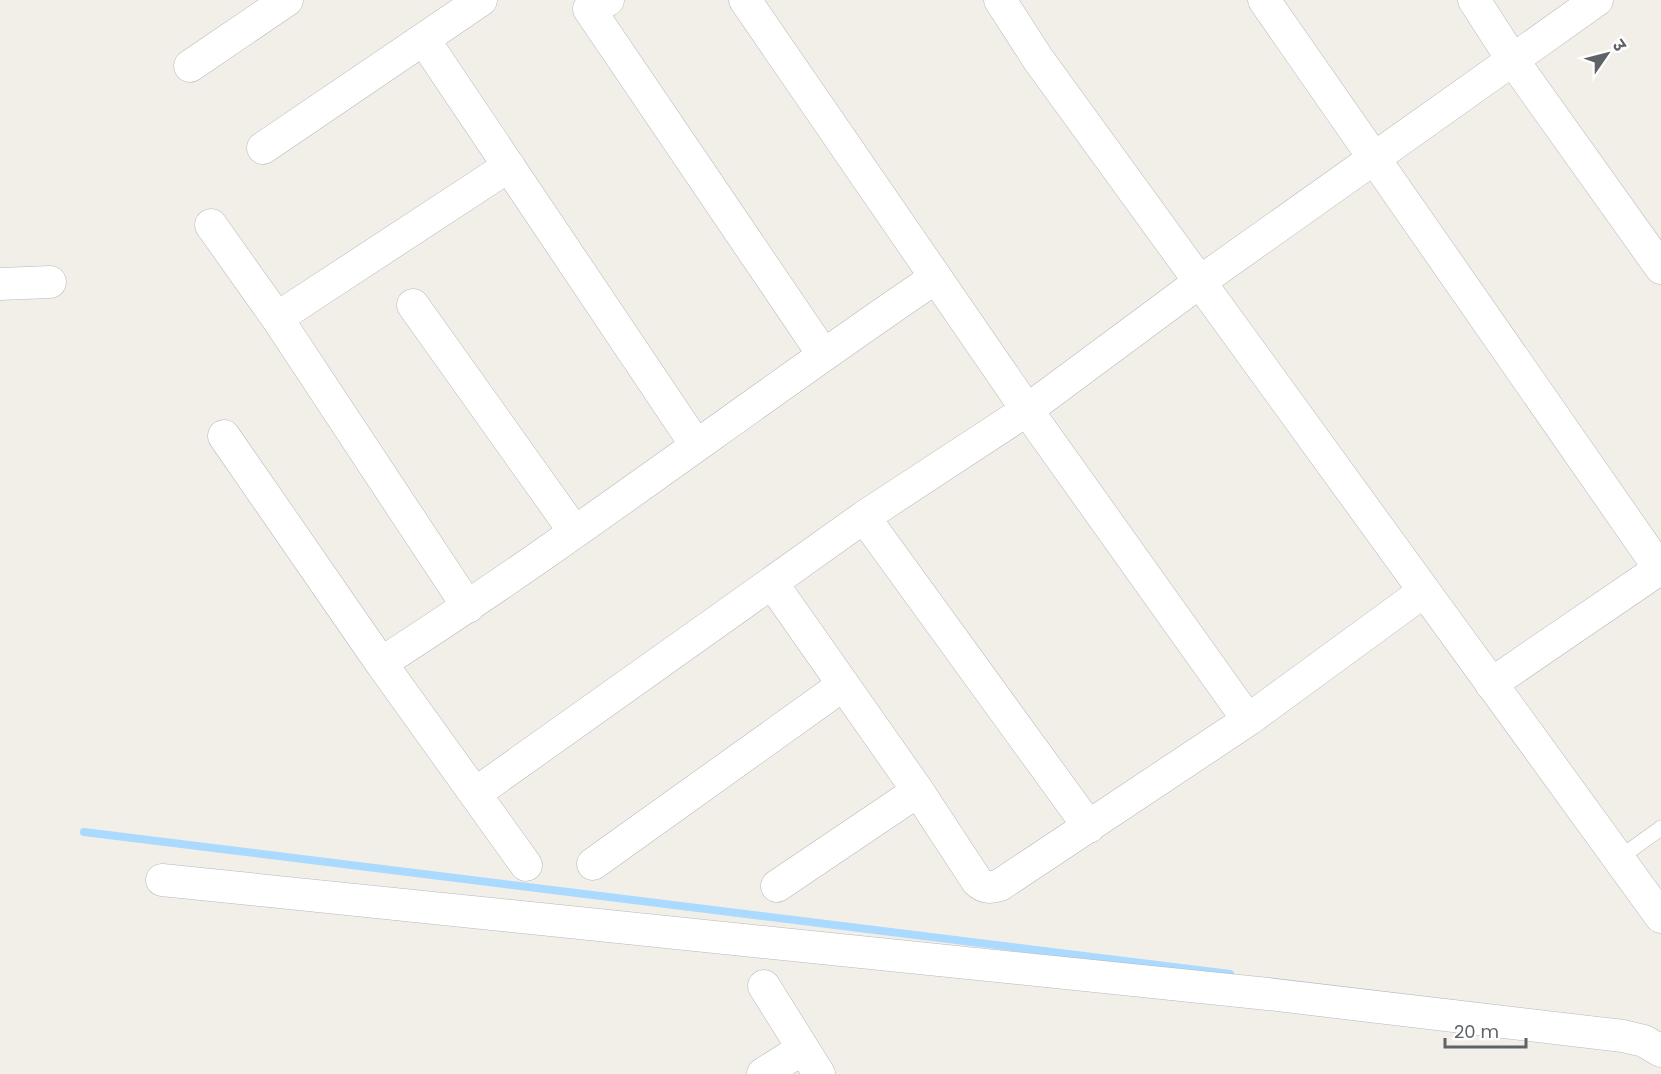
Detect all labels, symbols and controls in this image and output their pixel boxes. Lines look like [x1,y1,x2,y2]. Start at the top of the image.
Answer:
north arrow [1577,24,1637,84]
text: उ [1606,35,1631,57]
scale bar [1445,1011,1526,1049]
text: 20 m [1454,1019,1499,1044]

